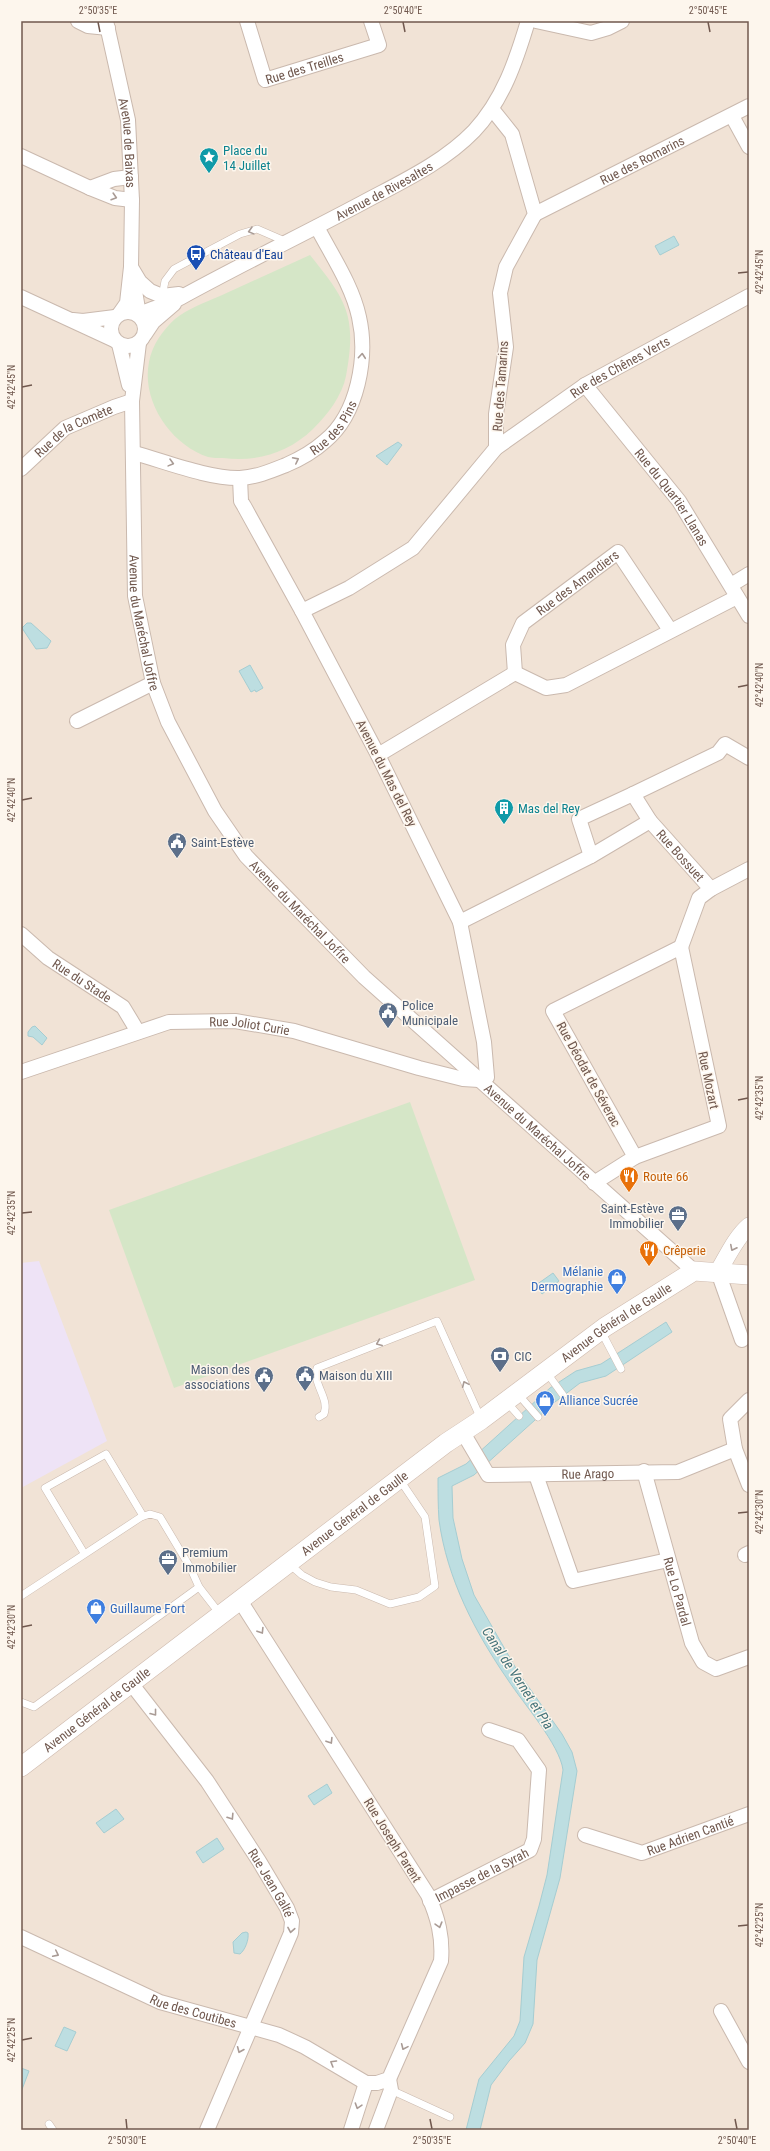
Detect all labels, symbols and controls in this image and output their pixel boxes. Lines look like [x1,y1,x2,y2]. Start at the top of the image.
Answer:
text: 2°50'35"E [79,5,117,16]
text: 2°50'40"E [384,5,422,16]
text: 2°50'45"E [689,5,727,16]
street label: Rue des Treilles [264,49,345,87]
street label: Avenue de Baixas [115,97,138,188]
street label: Rue des Romarins [598,133,687,188]
place label: Place du 14 Juillet [223,143,270,173]
place icon: Place du 14 Juillet [198,146,220,174]
street label: Avenue de Rivesaltes [333,159,436,224]
one-way arrow [110,192,117,201]
one-way arrow [247,226,254,235]
bus stop icon: Château d'Eau [185,243,207,271]
place label: Château d'Eau [210,247,283,262]
text: 42°42'45"N [754,250,765,294]
street label: Rue des Chênes Verts [567,333,673,401]
street label: Rue des Tamarins [490,340,511,432]
one-way arrow [358,353,367,359]
text: 42°42'45"N [6,365,17,409]
street label: Rue des Pins [307,398,360,458]
street label: Rue de la Comète [32,402,115,460]
street label: Rue du Quartier Llanas [632,446,711,549]
one-way arrow [292,457,299,465]
one-way arrow [167,458,174,467]
street label: Rue des Amandiers [533,547,622,618]
street label: Avenue du Maréchal Joffre [126,555,162,693]
text: 42°42'40"N [754,663,765,707]
street label: Avenue du Mas del Rey [353,717,420,830]
text: 42°42'40"N [6,778,17,822]
building icon: Mas del Rey [493,797,515,825]
place label: Mas del Rey [518,801,580,816]
street label: Rue Bossuet [653,827,707,885]
public building icon: Saint-Estève [166,831,188,859]
place label: Saint-Estève [191,835,254,850]
street label: Avenue du Maréchal Joffre [246,857,353,966]
street label: Rue du Stade [50,956,114,1005]
place label: Police Municipale [402,998,458,1028]
public building icon: Police Municipale [377,1001,399,1029]
street label: Rue Joliot Curie [209,1014,291,1038]
street label: Rue Déodat de Séverac [553,1019,624,1129]
street label: Rue Mozart [695,1050,722,1110]
text: 42°42'35"N [754,1076,765,1120]
street label: Avenue du Maréchal Joffre [481,1081,594,1184]
restaurant icon: Route 66 [618,1165,640,1193]
place label: Route 66 [643,1169,688,1184]
text: 42°42'35"N [6,1191,17,1235]
place label: Saint-Estève Immobilier [601,1201,664,1231]
office icon: Saint-Estève Immobilier [667,1204,689,1232]
restaurant icon: Crêperie [638,1239,660,1267]
place label: Crêperie [663,1243,706,1258]
one-way arrow [730,1244,738,1252]
place label: Mélanie Dermographie [531,1264,603,1294]
shop icon: Mélanie Dermographie [606,1267,628,1295]
street label: Avenue Général de Gaulle [558,1280,674,1365]
one-way arrow [376,1339,383,1347]
bank icon: CIC [489,1345,511,1373]
place label: CIC [514,1349,532,1364]
place label: Maison des associations [185,1362,250,1392]
public building icon: Maison du XIII [294,1364,316,1392]
public building icon: Maison des associations [253,1365,275,1393]
place label: Maison du XIII [319,1368,392,1383]
one-way arrow [461,1381,469,1388]
shop icon: Alliance Sucrée [534,1389,556,1417]
place label: Alliance Sucrée [559,1393,638,1408]
street label: Rue Arago [561,1466,614,1482]
street label: Avenue Général de Gaulle [298,1468,411,1559]
text: 42°42'30"N [754,1490,765,1534]
place label: Premium Immobilier [182,1545,237,1575]
office icon: Premium Immobilier [157,1548,179,1576]
street label: Rue Lo Pardal [660,1555,694,1628]
shop icon: Guillaume Fort [85,1597,107,1625]
place label: Guillaume Fort [110,1601,185,1616]
text: 42°42'30"N [6,1605,17,1649]
water label: Canal de Vernet et Pia [479,1624,557,1732]
one-way arrow [256,1627,263,1634]
street label: Avenue Général de Gaulle [40,1664,153,1755]
one-way arrow [149,1708,156,1715]
one-way arrow [326,1737,333,1744]
street label: Rue Joseph Parent [361,1795,425,1885]
one-way arrow [226,1813,234,1820]
street label: Rue Adrien Cantié [645,1813,736,1859]
street label: Impasse de la Syrah [433,1845,531,1905]
street label: Rue Jean Galté [245,1846,297,1919]
text: 42°42'25"N [754,1903,765,1947]
one-way arrow [434,1921,443,1928]
one-way arrow [287,1927,296,1933]
one-way arrow [52,1949,60,1957]
street label: Rue des Coutibes [147,1991,238,2031]
text: 42°42'25"N [6,2018,17,2062]
one-way arrow [401,2043,409,2050]
one-way arrow [237,2046,245,2053]
one-way arrow [330,2061,337,2068]
one-way arrow [355,2103,363,2110]
text: 2°50'30"E [108,2135,146,2146]
text: 2°50'35"E [413,2135,451,2146]
text: 2°50'40"E [718,2135,756,2146]

